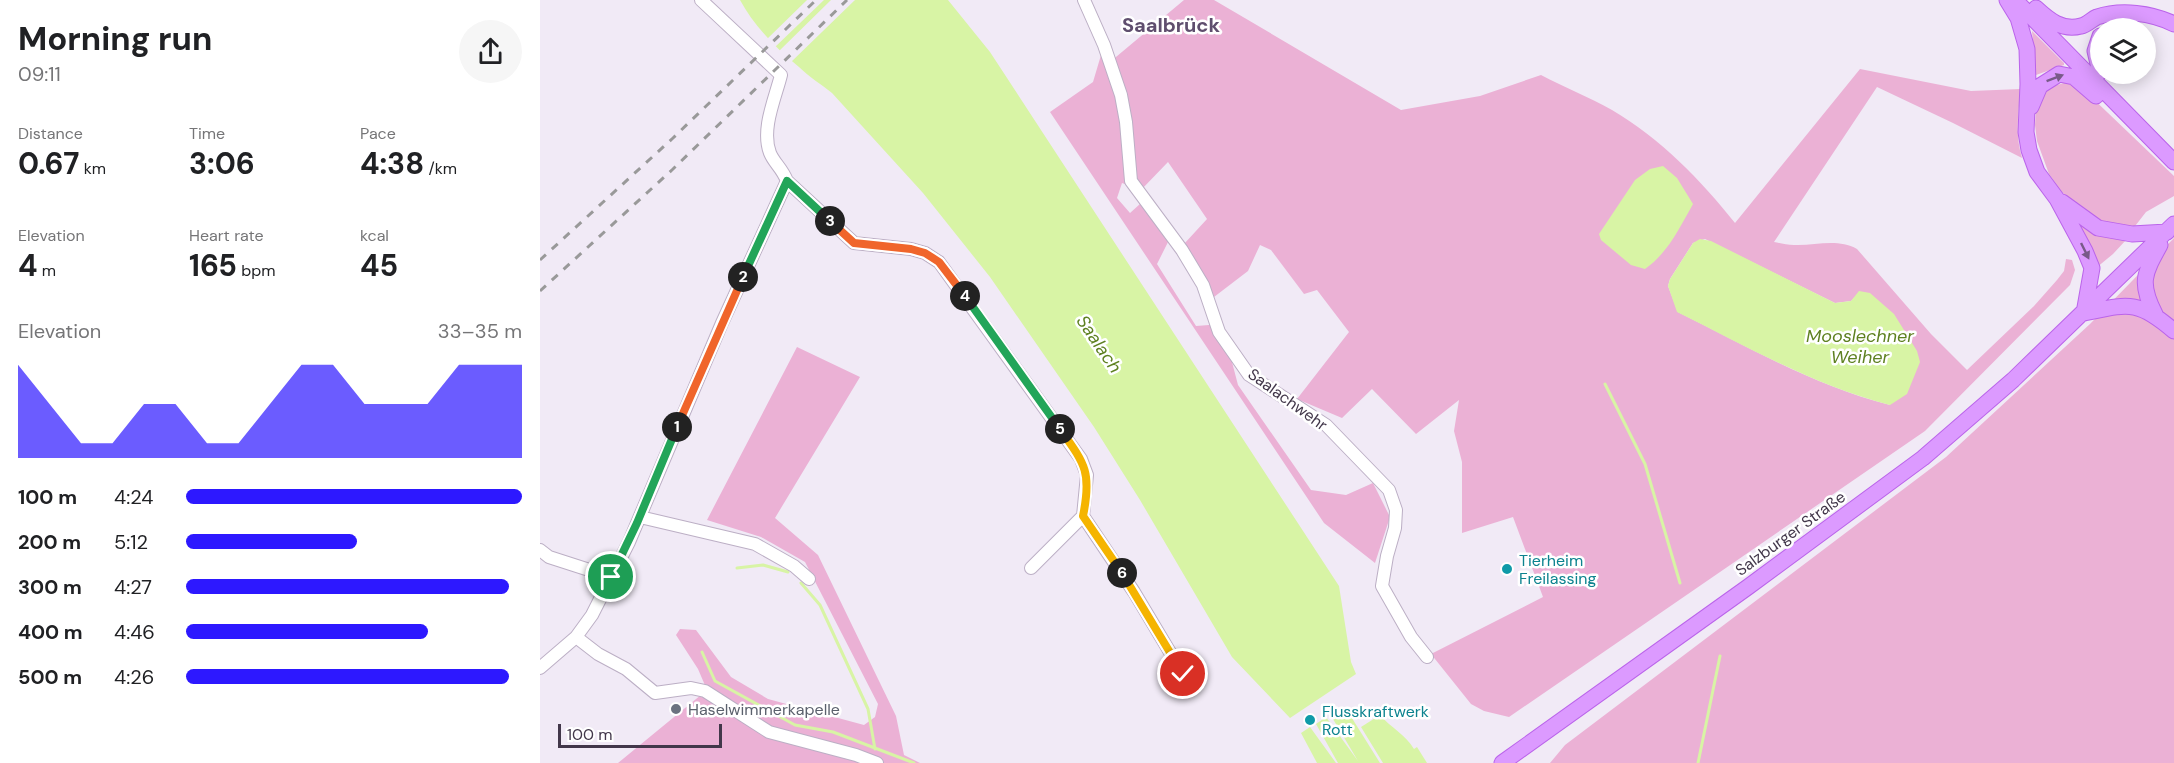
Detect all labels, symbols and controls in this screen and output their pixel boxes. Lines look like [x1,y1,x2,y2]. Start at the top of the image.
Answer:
district label: Saalbrück [1122,12,1221,38]
text: Morning run [18,17,212,60]
map controls [2090,18,2156,84]
button: layers [2090,18,2156,84]
button: share [459,20,522,83]
text: 09:11 [18,61,61,87]
one-way arrow [2046,72,2064,82]
text: Distance [18,123,83,144]
text: Time [189,123,225,144]
text: Pace [360,123,396,144]
text: 0.67 [18,144,79,183]
text: 3:06 [189,144,255,183]
text: 4:38 [360,144,424,183]
text: km [79,158,106,179]
text: /km [424,158,457,179]
pin: 3 [815,206,845,236]
text: 3 [825,210,835,231]
text: Elevation [18,225,85,246]
text: Heart rate [189,225,264,246]
text: kcal [360,225,389,246]
one-way arrow [2080,242,2089,259]
text: 4 [18,246,38,285]
text: 165 [189,246,237,285]
text: 45 [360,246,398,285]
text: m [38,260,56,281]
text: bpm [237,260,276,281]
pin: 2 [728,262,758,292]
text: 2 [738,266,748,287]
pin: 4 [950,281,980,311]
text: 4 [960,285,970,306]
water label: Saalach [1071,310,1127,378]
text: Elevation [18,318,101,344]
text: 33–35 m [438,318,522,344]
water label: Mooslechner Weiher [1806,324,1915,369]
street label: Saalachwehr [1244,363,1332,435]
pin: 1 [662,412,692,442]
pin: 5 [1045,414,1075,444]
text: 1 [674,416,680,437]
text: 5 [1055,418,1065,439]
text: 100 m [18,484,77,510]
text: 4:24 [114,484,154,510]
street label: Salzburger Straße [1731,486,1850,580]
text: 200 m [18,529,81,555]
text: 5:12 [114,529,148,555]
place label: Tierheim Freilassing [1519,550,1596,589]
pin [585,551,636,602]
pin: 6 [1107,558,1137,588]
icon: arrive [594,560,627,593]
text: 6 [1117,562,1127,583]
marker: Tierheim Freilassing [1500,562,1514,576]
text: 300 m [18,574,82,600]
text: 4:27 [114,574,152,600]
text: 400 m [18,619,83,645]
text: 4:46 [114,619,155,645]
pin [1157,648,1208,699]
icon: check [1166,657,1199,690]
text: 500 m [18,664,82,690]
text: 4:26 [114,664,154,690]
place label: Haselwimmerkapelle [688,699,840,720]
place label: Flusskraftwerk Rott [1322,701,1429,740]
marker: Haselwimmerkapelle [669,702,683,716]
marker: Flusskraftwerk Rott [1303,713,1317,727]
scale bar [558,721,722,748]
text: 100 m [567,724,612,745]

